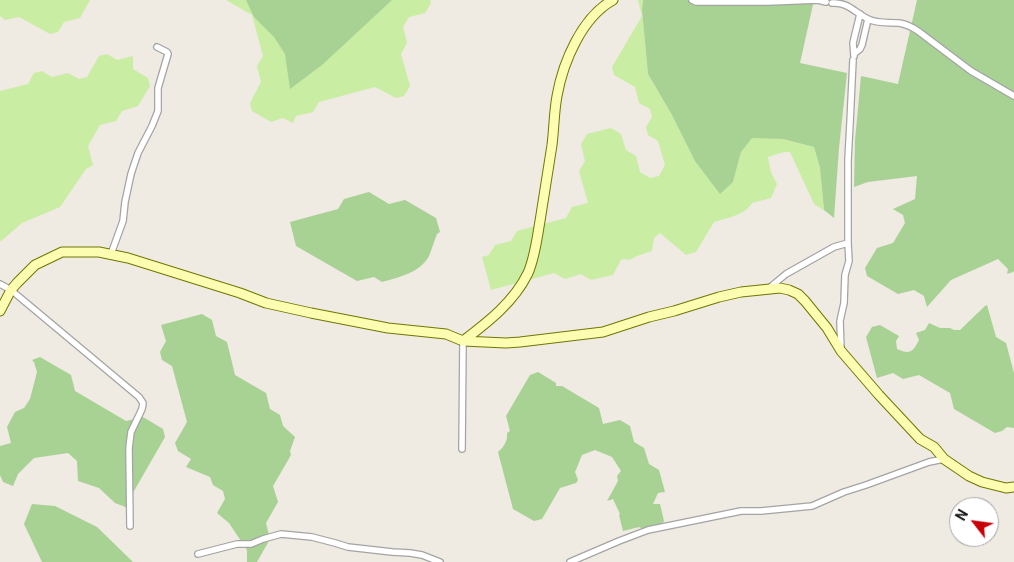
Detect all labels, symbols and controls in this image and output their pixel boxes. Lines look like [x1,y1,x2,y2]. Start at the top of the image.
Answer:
north arrow [949,497,999,547]
text: N [952,507,971,523]

